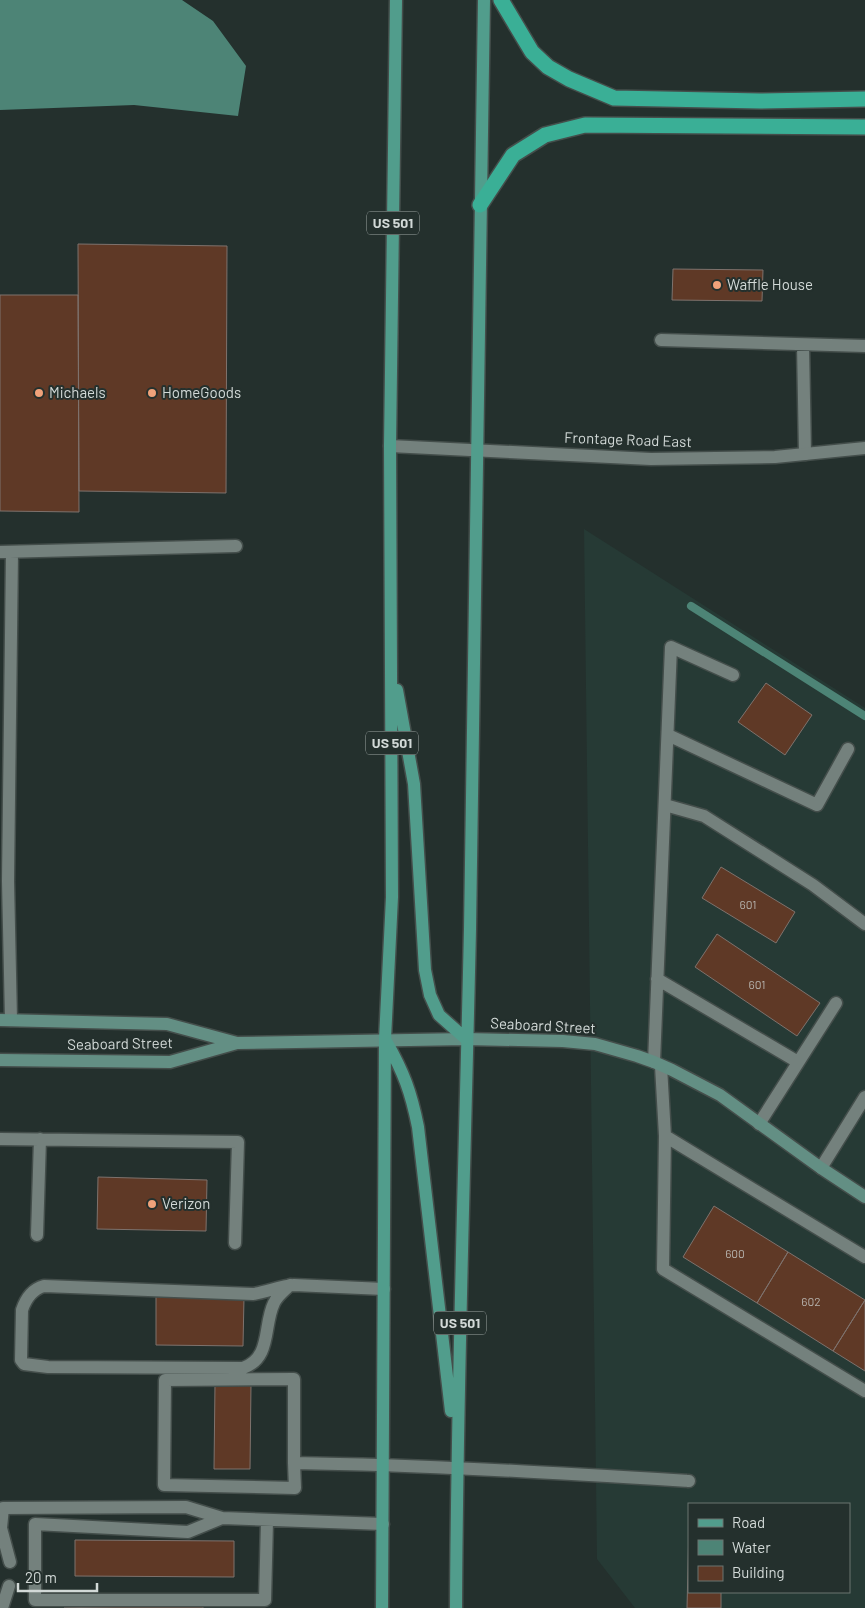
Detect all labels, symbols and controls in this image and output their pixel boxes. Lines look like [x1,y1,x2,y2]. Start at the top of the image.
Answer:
road number: US 501 [367,212,419,234]
place label: Waffle House [727,275,813,293]
marker: Waffle House [711,279,723,291]
place label: Michaels [49,383,106,401]
place label: HomeGoods [162,383,241,401]
marker: Michaels [33,387,45,399]
marker: HomeGoods [146,387,158,399]
street label: Frontage Road East [564,428,692,450]
road number: US 501 [366,731,418,754]
house number: 601 [740,897,756,911]
house number: 601 [749,977,765,991]
street label: Seaboard Street [490,1013,596,1037]
street label: Seaboard Street [67,1033,173,1053]
place label: Verizon [162,1194,210,1212]
marker: Verizon [146,1198,158,1210]
house number: 600 [725,1246,745,1260]
house number: 602 [801,1294,821,1308]
road number: US 501 [434,1312,486,1335]
legend [688,1503,850,1593]
text: Road [732,1513,765,1531]
text: Water [732,1538,771,1556]
scale bar [18,1560,96,1592]
text: Building [732,1563,785,1581]
text: 20 m [25,1568,57,1586]

